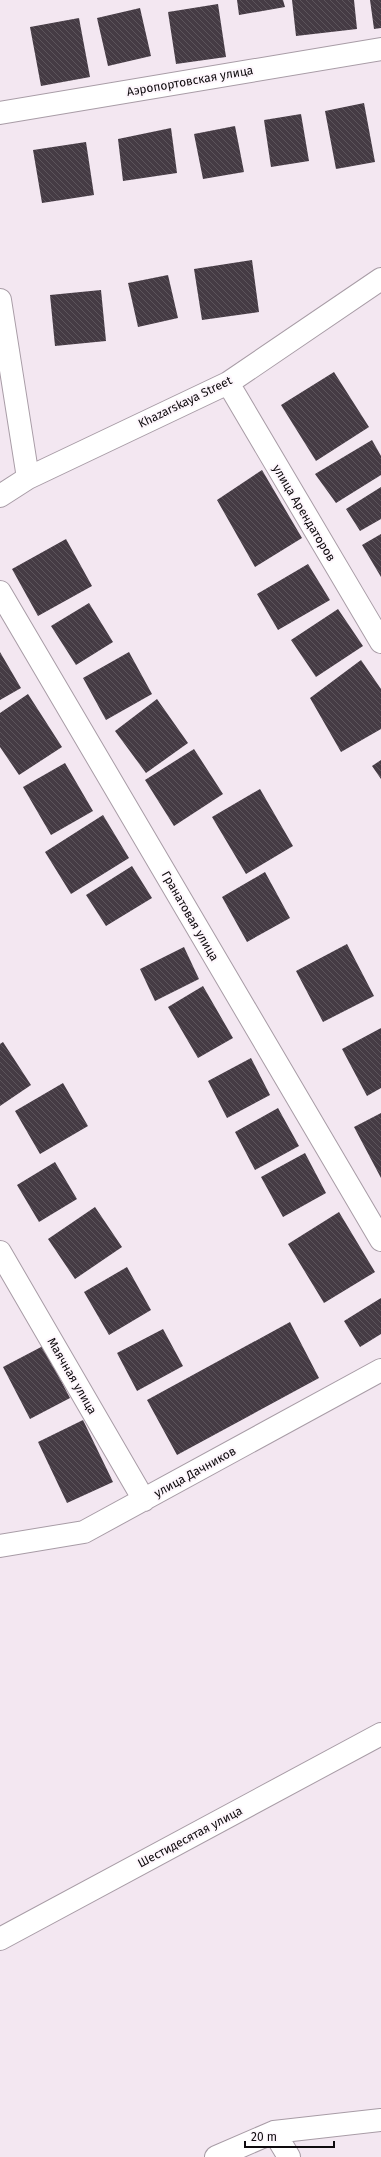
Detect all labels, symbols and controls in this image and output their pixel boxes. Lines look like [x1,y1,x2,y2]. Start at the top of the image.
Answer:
street label: Аэропортовская улица [126,63,254,99]
street label: Khazarskaya Street [136,373,235,431]
street label: улица Арендаторов [270,462,339,564]
street label: Гранатовая улица [159,869,221,963]
street label: Маячная улица [44,1335,100,1417]
street label: улица Дачников [152,1444,239,1500]
street label: Шестидесятая улица [135,1804,245,1870]
scale bar [245,2123,334,2149]
text: 20 m [251,2130,277,2144]

